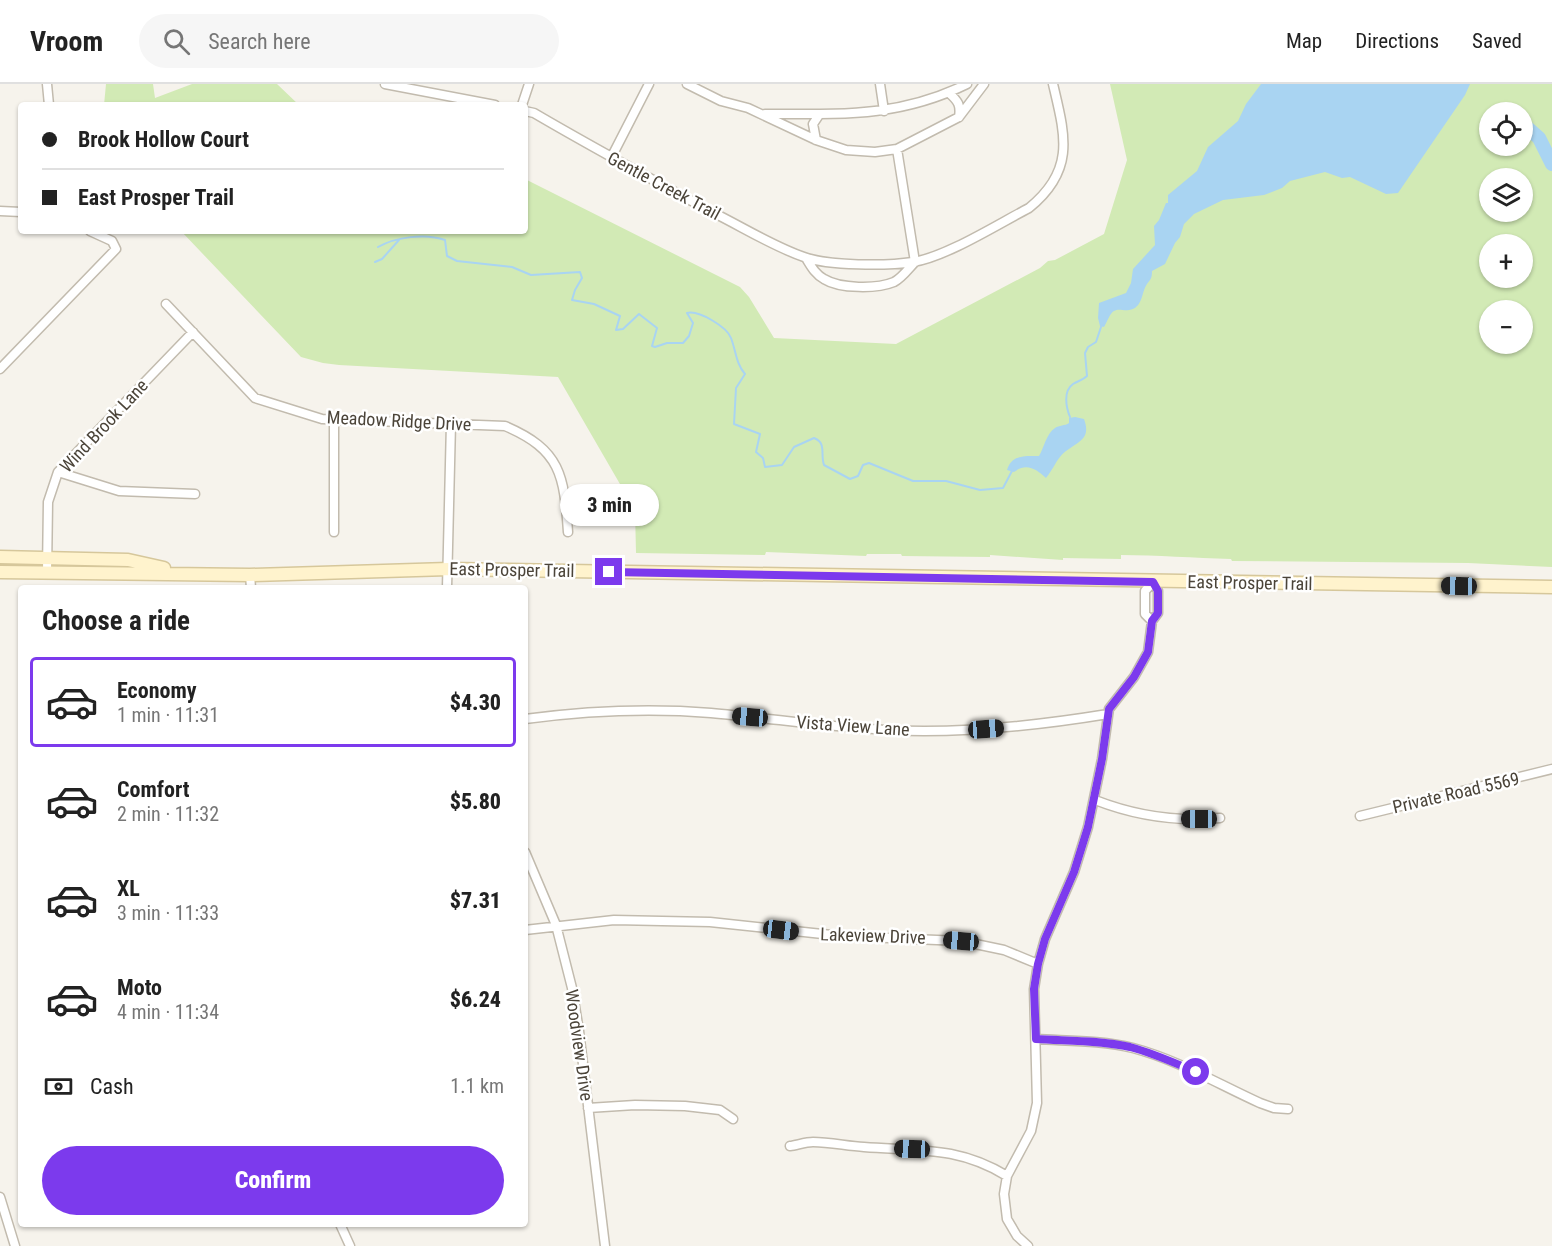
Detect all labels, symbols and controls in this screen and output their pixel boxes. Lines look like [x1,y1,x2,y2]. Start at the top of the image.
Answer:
search box [139,14,559,68]
text: Vroom [30,25,103,58]
icon: search [160,25,193,58]
text: Search here [208,29,311,54]
text: Map [1286,29,1322,53]
text: Directions [1355,29,1439,53]
text: Saved [1472,29,1522,53]
map controls [1479,102,1533,354]
button: locate [1479,102,1533,156]
text: Brook Hollow Court [78,127,249,152]
street label: Gentle Creek Trail [604,147,724,224]
button: layers [1479,168,1533,222]
text: East Prosper Trail [78,185,234,210]
button: + [1479,234,1533,288]
button: − [1479,300,1533,354]
street label: Wind Brook Lane [55,375,152,476]
street label: Meadow Ridge Drive [326,406,472,435]
callout: 3 min [560,485,658,527]
text: 3 min [587,493,632,517]
street label: East Prosper Trail [449,558,575,581]
route end [595,558,622,585]
street label: East Prosper Trail [1187,571,1313,594]
car [1441,577,1477,595]
text: Choose a ride [42,605,190,637]
icon: car [45,675,99,729]
text: Economy [117,678,197,703]
text: $4.30 [450,690,501,715]
text: 1 min · 11:31 [117,703,219,727]
car [731,706,769,728]
street label: Vista View Lane [796,711,910,740]
car [967,719,1005,739]
street label: Private Road 5569 [1390,768,1521,817]
icon: car [45,774,99,828]
text: Comfort [117,777,190,802]
text: $5.80 [450,789,501,814]
text: 2 min · 11:32 [117,802,219,826]
car [1181,810,1217,828]
icon: car [45,873,99,927]
text: XL [117,876,140,901]
text: $7.31 [450,888,501,913]
text: 3 min · 11:33 [117,901,219,925]
car [762,919,800,941]
street label: Lakeview Drive [820,923,926,948]
car [942,930,980,952]
icon: car [45,972,99,1026]
text: Moto [117,975,162,1000]
text: $6.24 [450,987,501,1012]
street label: Woodview Drive [561,988,598,1102]
text: 4 min · 11:34 [117,1000,219,1024]
route start [1182,1058,1209,1085]
icon: cash [42,1070,75,1103]
text: Cash [90,1074,134,1099]
text: 1.1 km [450,1074,504,1098]
car [894,1139,930,1159]
button: Confirm [42,1146,504,1215]

